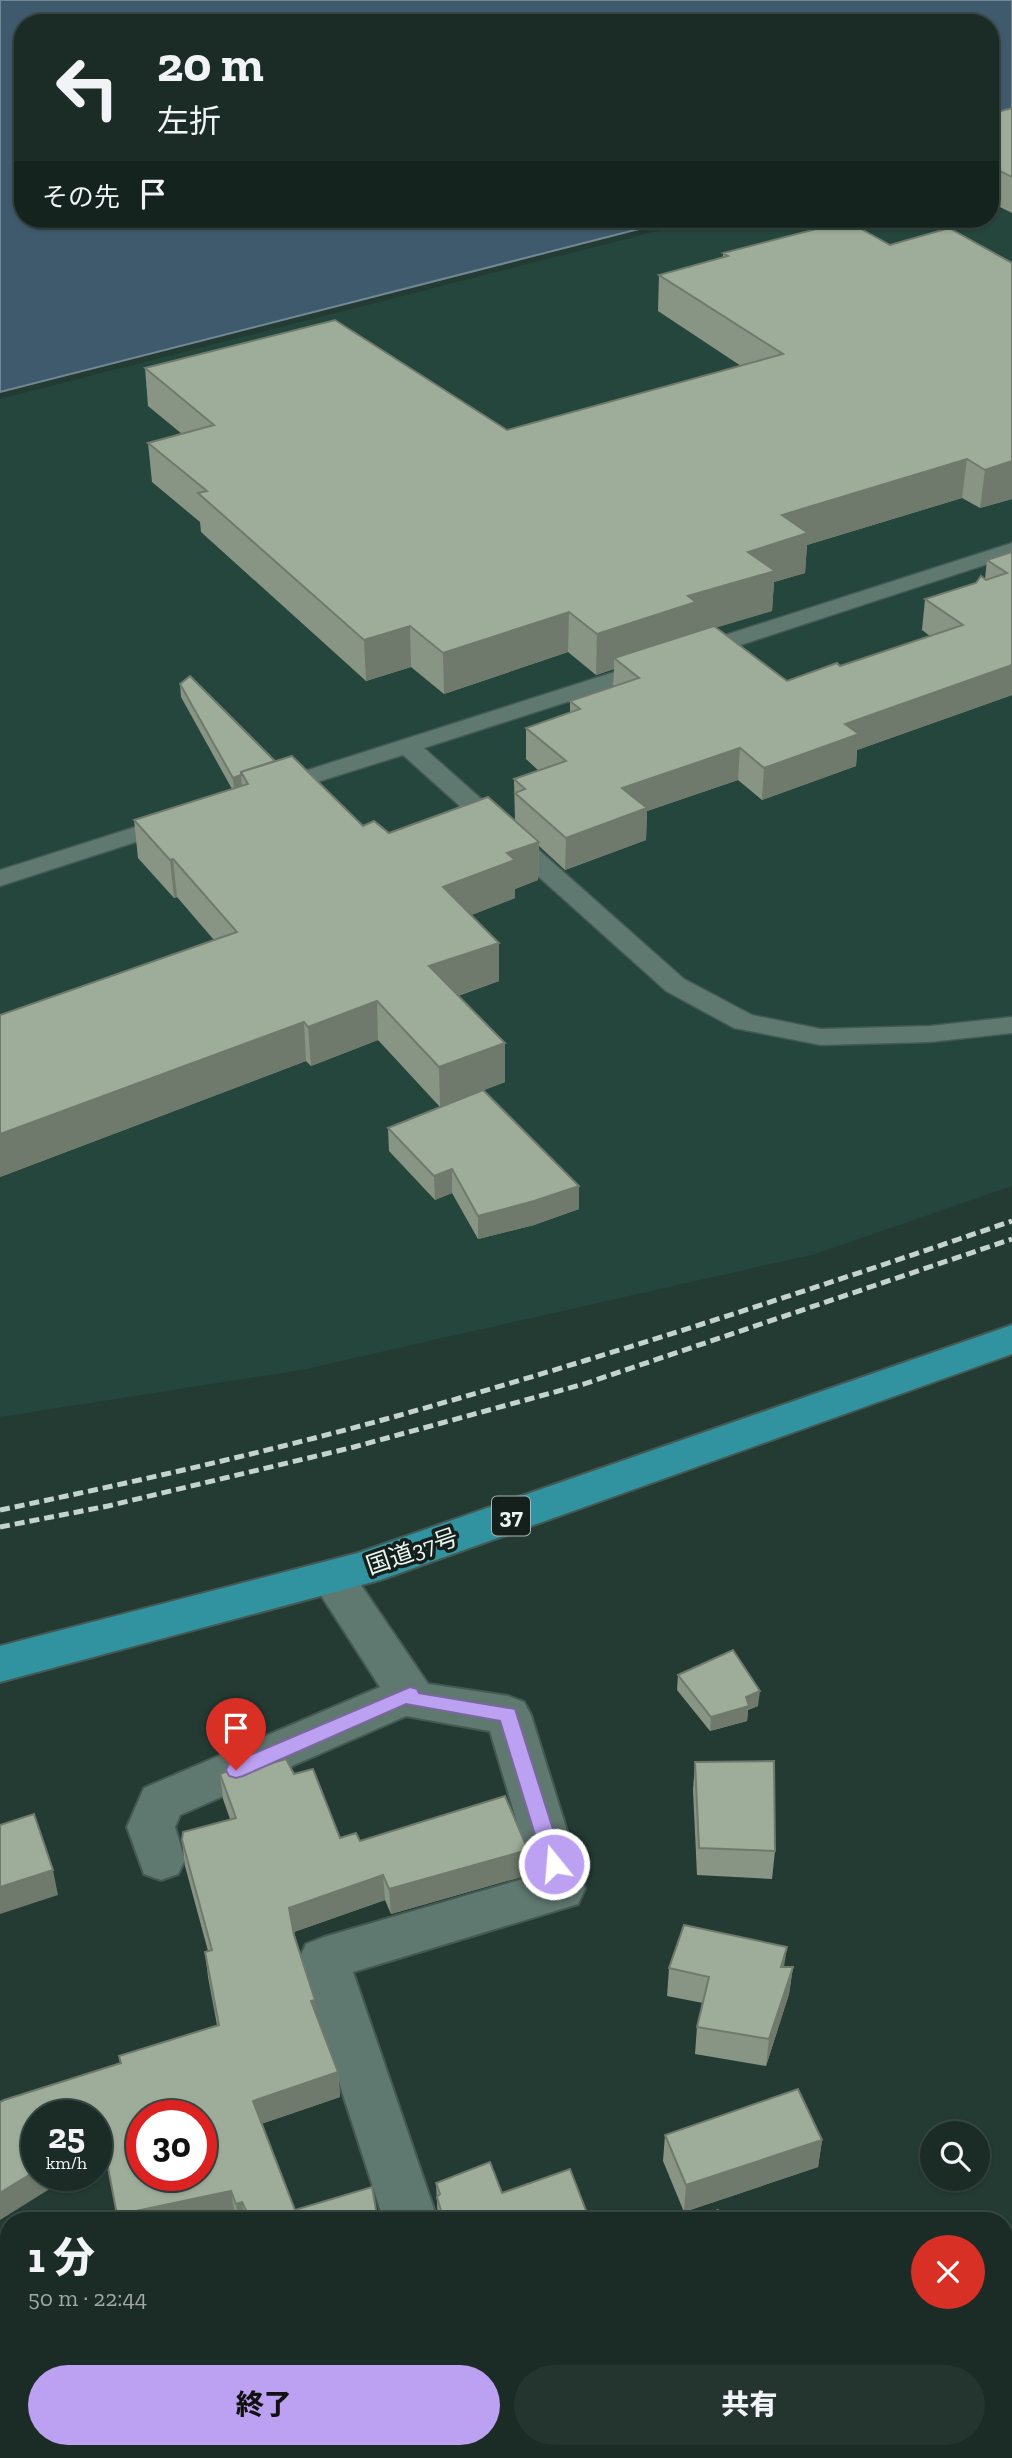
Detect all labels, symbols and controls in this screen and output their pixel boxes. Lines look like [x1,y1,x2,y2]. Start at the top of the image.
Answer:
text: 20 m [157,35,264,94]
icon: left [42,42,133,133]
text: 左折 [157,102,221,140]
icon: arrive [134,175,172,213]
text: その先 [42,181,120,213]
road number: 37 [492,1497,530,1536]
street label: 国道37号 [362,1522,462,1580]
pin [206,1698,266,1770]
icon: arrive [217,1709,255,1747]
position arrow [517,1827,591,1901]
speed limit sign: 30 [126,2100,217,2191]
text: 25 [48,2115,85,2157]
map controls [920,2121,990,2191]
button: search [920,2121,990,2191]
text: km/h [46,2152,87,2174]
text: 1 分 [28,2232,95,2283]
button: close [911,2235,985,2309]
text: 50 m · 22:44 [28,2284,147,2312]
button: 終了 [28,2365,500,2445]
button: 共有 [514,2365,985,2445]

